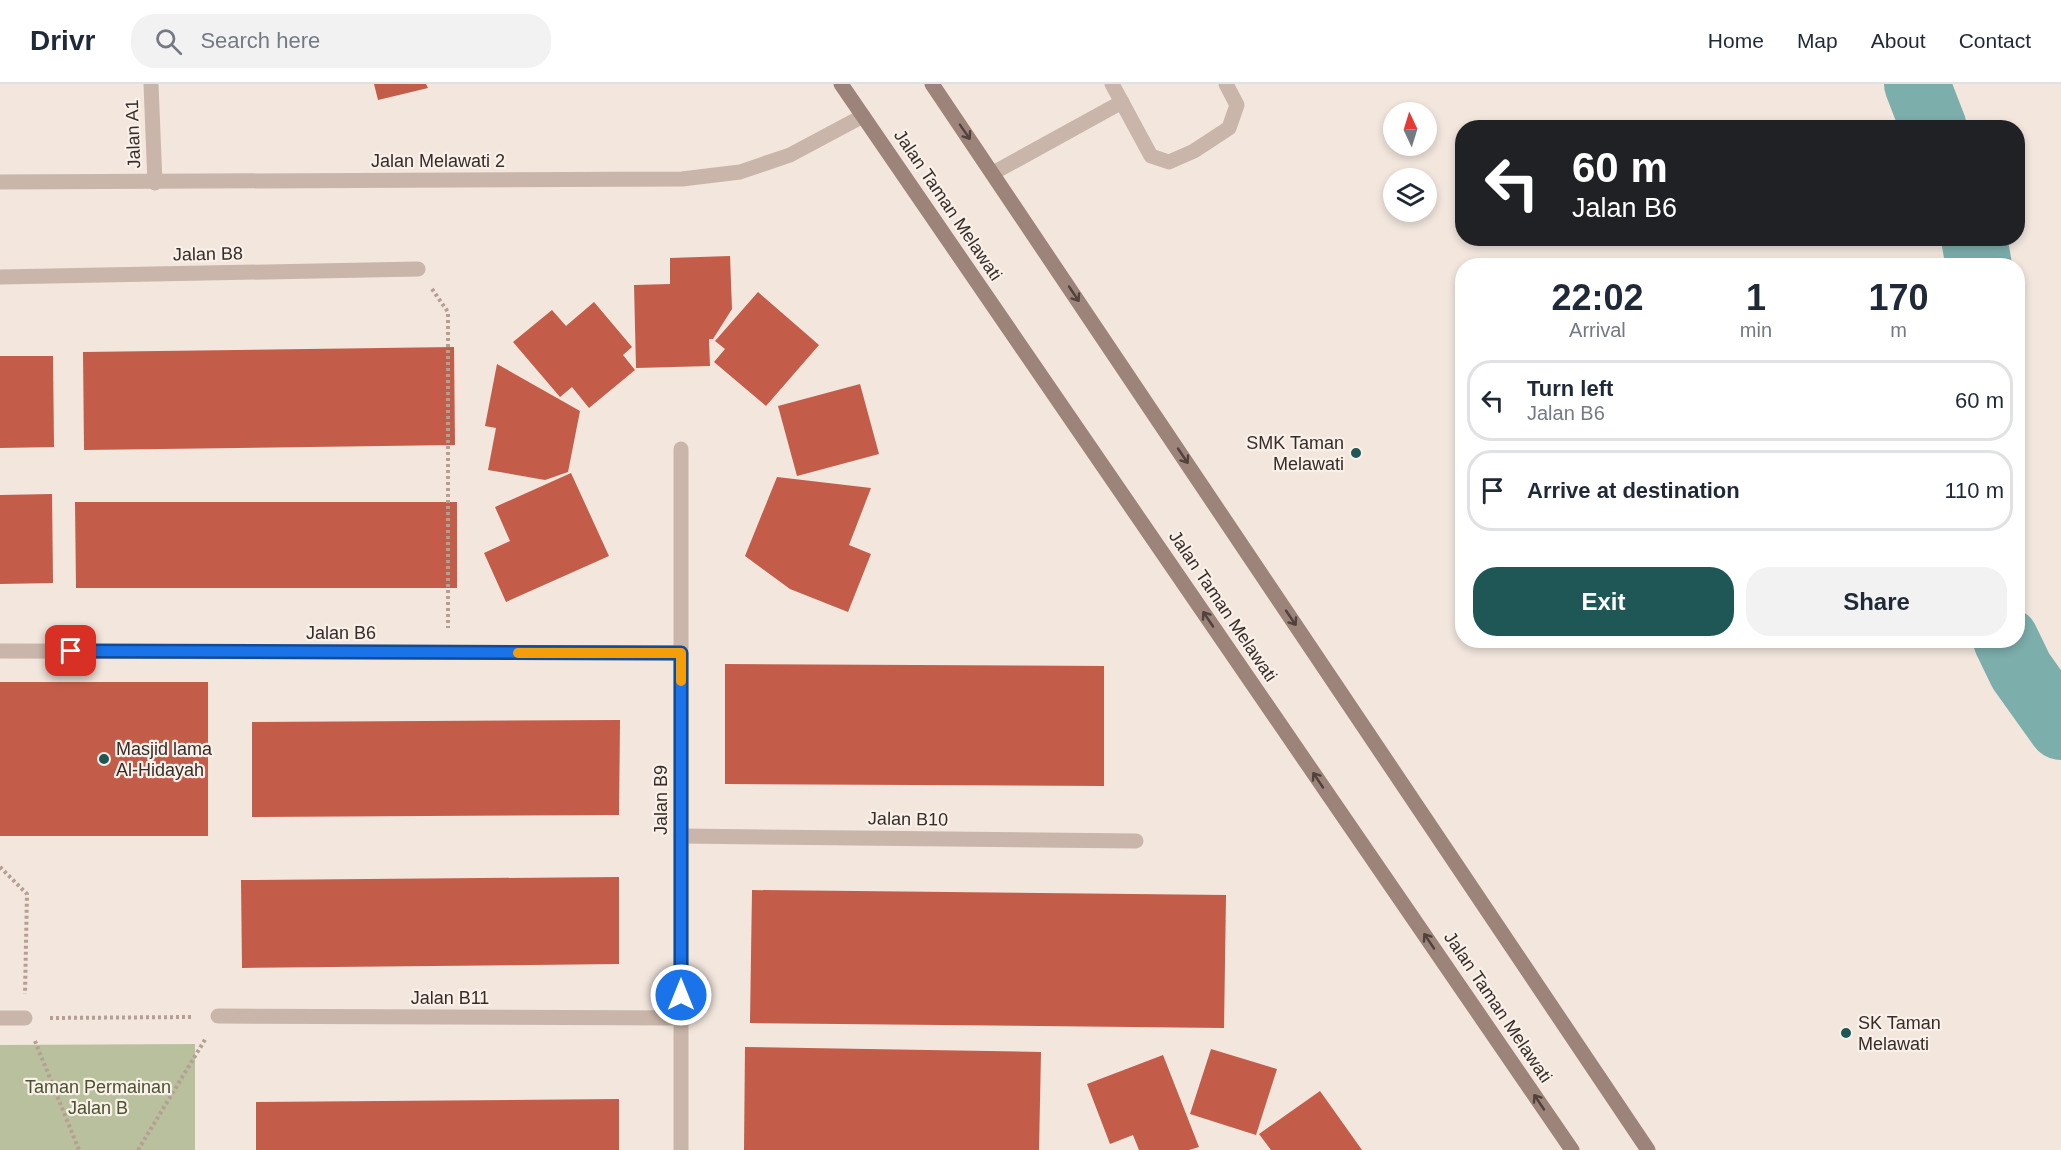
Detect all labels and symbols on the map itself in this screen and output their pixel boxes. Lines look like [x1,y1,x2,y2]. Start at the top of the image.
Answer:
street label: Jalan A1 [122,99,144,169]
north arrow [1383,102,1437,156]
one-way arrow [959,123,971,140]
street label: Jalan Taman Melawati [890,126,1006,284]
street label: Jalan Melawati 2 [371,151,505,171]
street label: Jalan B8 [173,243,243,265]
one-way arrow [1068,285,1080,301]
place label: SMK Taman Melawati [1246,433,1344,474]
marker: SMK Taman Melawati [1349,446,1363,460]
one-way arrow [1176,447,1189,464]
street label: Jalan Taman Melawati [1165,527,1281,685]
one-way arrow [1285,609,1297,625]
one-way arrow [1202,612,1214,628]
street label: Jalan B6 [306,623,376,643]
pin [45,625,96,676]
place label: Masjid lama Al-Hidayah [116,739,213,780]
marker: Masjid lama Al-Hidayah [97,752,111,766]
street label: Jalan B9 [651,765,671,835]
one-way arrow [1312,772,1324,789]
street label: Jalan B10 [868,808,948,830]
street label: Jalan Taman Melawati [1440,928,1556,1086]
one-way arrow [1423,933,1435,950]
position arrow [649,963,713,1027]
street label: Jalan B11 [411,988,489,1008]
place label: SK Taman Melawati [1858,1013,1941,1054]
marker: SK Taman Melawati [1839,1026,1853,1040]
park label: Taman Permainan Jalan B [25,1077,171,1118]
one-way arrow [1533,1094,1545,1110]

